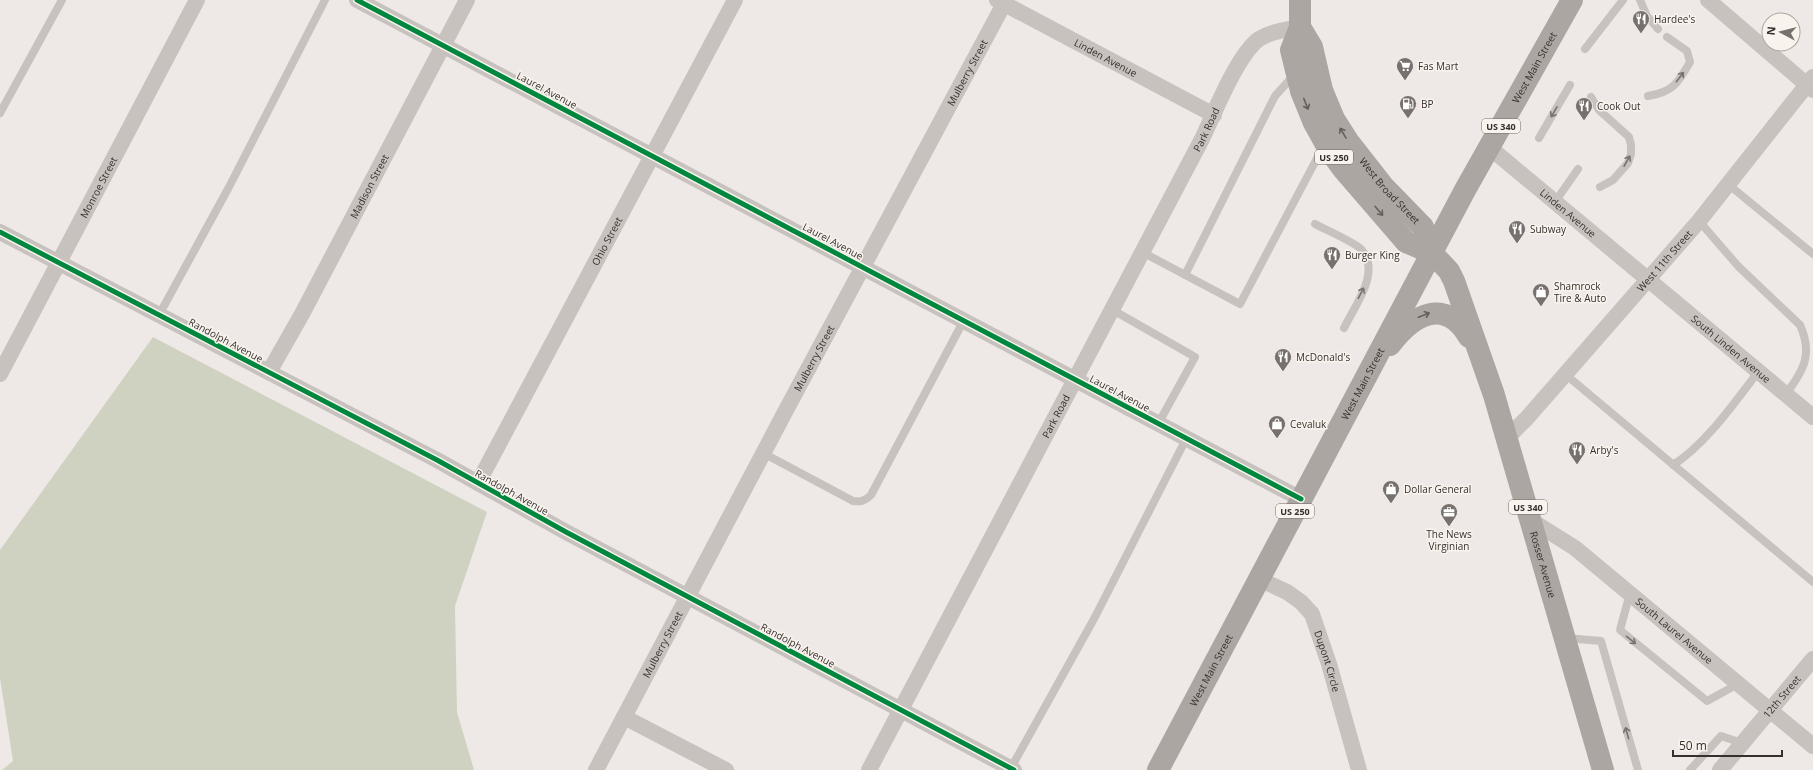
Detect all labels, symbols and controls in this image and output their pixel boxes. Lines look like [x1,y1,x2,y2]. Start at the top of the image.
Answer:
restaurant icon: Hardee's [1631,9,1651,34]
place label: Hardee's [1654,12,1696,26]
north arrow [1761,12,1801,52]
text: N [1763,25,1779,36]
street label: West Main Street [1508,29,1560,105]
street label: Linden Avenue [1072,35,1140,80]
street label: Mulberry Street [944,37,991,108]
supermarket icon: Fas Mart [1395,56,1415,81]
place label: Fas Mart [1418,59,1459,73]
street label: Laurel Avenue [514,68,580,112]
one-way arrow [1676,72,1684,83]
fuel station icon: BP [1398,94,1418,119]
restaurant icon: Cook Out [1574,96,1594,121]
place label: BP [1421,97,1433,111]
one-way arrow [1303,98,1310,110]
place label: Cook Out [1597,99,1641,113]
street label: Park Road [1190,105,1222,154]
one-way arrow [1550,106,1558,118]
road number: US 340 [1482,119,1520,133]
one-way arrow [1339,127,1347,139]
road number: US 250 [1315,150,1353,164]
street label: Madison Street [346,151,392,221]
street label: Monroe Street [76,154,120,220]
street label: West Broad Street [1356,155,1424,227]
one-way arrow [1624,155,1632,167]
street label: Linden Avenue [1537,185,1600,241]
one-way arrow [1374,206,1383,216]
street label: Ohio Street [588,214,626,268]
street label: Laurel Avenue [800,219,866,263]
restaurant icon: Subway [1507,219,1527,244]
place label: Subway [1530,222,1567,236]
street label: West 11th Street [1633,227,1695,295]
restaurant icon: Burger King [1322,245,1342,270]
place label: Burger King [1345,248,1400,262]
place label: Shamrock Tire & Auto [1554,279,1606,305]
shop icon: Shamrock Tire & Auto [1531,282,1551,307]
one-way arrow [1358,287,1365,299]
one-way arrow [1418,311,1430,319]
street label: South Linden Avenue [1688,312,1774,386]
street label: Randolph Avenue [186,315,266,366]
street label: Mulberry Street [790,322,838,394]
street label: West Main Street [1338,345,1387,422]
restaurant icon: McDonald's [1273,347,1293,372]
place label: McDonald's [1296,350,1351,364]
street label: Laurel Avenue [1087,371,1153,415]
street label: Park Road [1038,392,1073,440]
shop icon: Cevaluk [1267,414,1287,439]
place label: Cevaluk [1290,417,1327,431]
restaurant icon: Arby's [1567,440,1587,465]
place label: Arby's [1590,443,1619,457]
street label: Randolph Avenue [473,466,552,518]
shop icon: Dollar General [1381,479,1401,504]
place label: Dollar General [1404,482,1471,496]
road number: US 340 [1509,500,1547,514]
office icon: The News Virginian [1439,502,1459,527]
road number: US 250 [1276,504,1314,518]
place label: The News Virginian [1426,527,1472,553]
street label: Rosser Avenue [1527,529,1560,600]
street label: South Laurel Avenue [1633,594,1716,667]
street label: Mulberry Street [639,608,686,680]
street label: Randolph Avenue [758,620,838,671]
street label: Dupont Circle [1311,629,1344,694]
street label: West Main Street [1186,631,1236,709]
one-way arrow [1626,635,1637,644]
street label: 12th Street [1760,672,1804,721]
one-way arrow [1623,726,1630,739]
scale bar [1673,732,1782,758]
text: 50 m [1679,737,1707,754]

